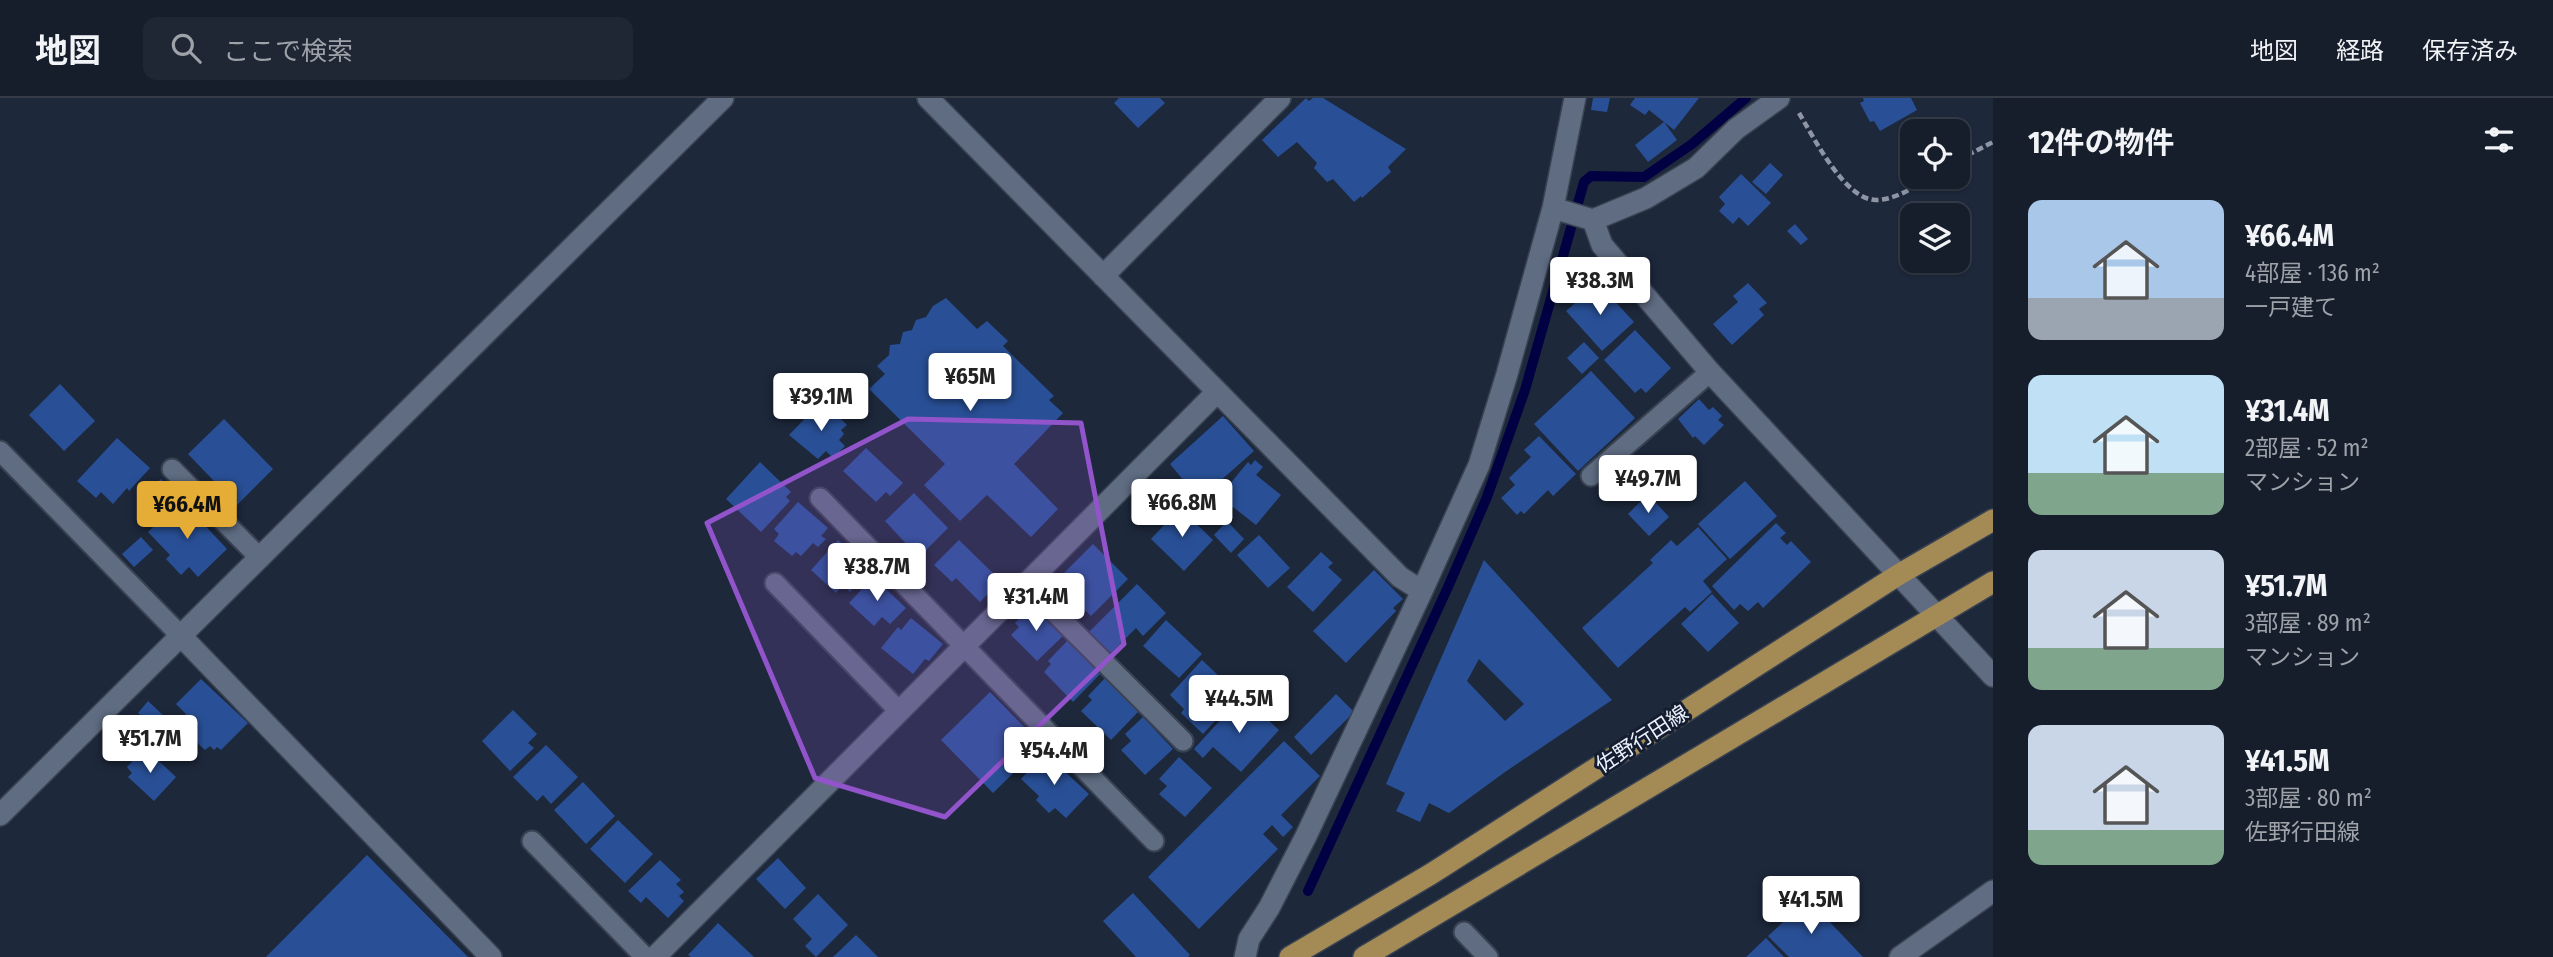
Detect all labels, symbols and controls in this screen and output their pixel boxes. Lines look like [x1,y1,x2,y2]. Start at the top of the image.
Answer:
search box [143,17,633,80]
icon: search [167,29,205,67]
text: 地図 [35,31,101,71]
text: ここで検索 [223,36,353,67]
text: 地図 [2250,37,2298,65]
text: 経路 [2336,37,2384,65]
text: 保存済み [2422,37,2518,65]
map controls [1900,119,1970,273]
button: locate [1900,119,1970,189]
icon: filters [2480,121,2518,159]
text: 12件の物件 [2028,125,2175,161]
button: layers [1900,203,1970,273]
text: ¥66.4M [2245,218,2334,254]
icon: home [2084,228,2168,312]
pin: ¥38.3M [1543,258,1657,317]
text: 4部屋 · 136 m² [2245,259,2380,287]
text: ¥38.3M [1566,266,1634,294]
text: 一戸建て [2245,293,2337,321]
pin: ¥65M [929,354,1011,413]
text: ¥65M [945,362,995,390]
pin: ¥39.1M [764,374,878,433]
text: ¥39.1M [789,382,853,410]
text: ¥31.4M [2245,393,2330,429]
icon: home [2084,403,2168,487]
text: 2部屋 · 52 m² [2245,434,2369,462]
pin: ¥49.7M [1591,456,1705,515]
text: ¥49.7M [1615,464,1681,492]
text: マンション [2245,468,2360,496]
pin: ¥66.8M [1125,480,1239,539]
pin: ¥66.4M [130,482,244,541]
text: ¥66.8M [1147,488,1217,516]
text: ¥66.4M [153,490,221,518]
pin: ¥38.7M [820,544,934,603]
text: ¥38.7M [844,552,910,580]
text: ¥51.7M [2245,568,2327,604]
pin: ¥31.4M [979,574,1093,633]
icon: home [2084,578,2168,662]
text: ¥31.4M [1004,582,1068,610]
text: 3部屋 · 89 m² [2245,609,2371,637]
text: マンション [2245,643,2360,671]
pin: ¥44.5M [1182,676,1296,735]
text: ¥44.5M [1205,684,1273,712]
street label: 佐野行田線 [1591,700,1693,778]
pin: ¥51.7M [93,716,207,775]
text: ¥51.7M [118,724,182,752]
pin: ¥54.4M [997,728,1111,787]
text: ¥54.4M [1020,736,1088,764]
text: ¥41.5M [2245,743,2330,779]
icon: home [2084,753,2168,837]
text: 3部屋 · 80 m² [2245,784,2372,812]
text: 佐野行田線 [2245,818,2360,846]
pin: ¥41.5M [1754,876,1868,936]
text: ¥41.5M [1779,885,1843,913]

